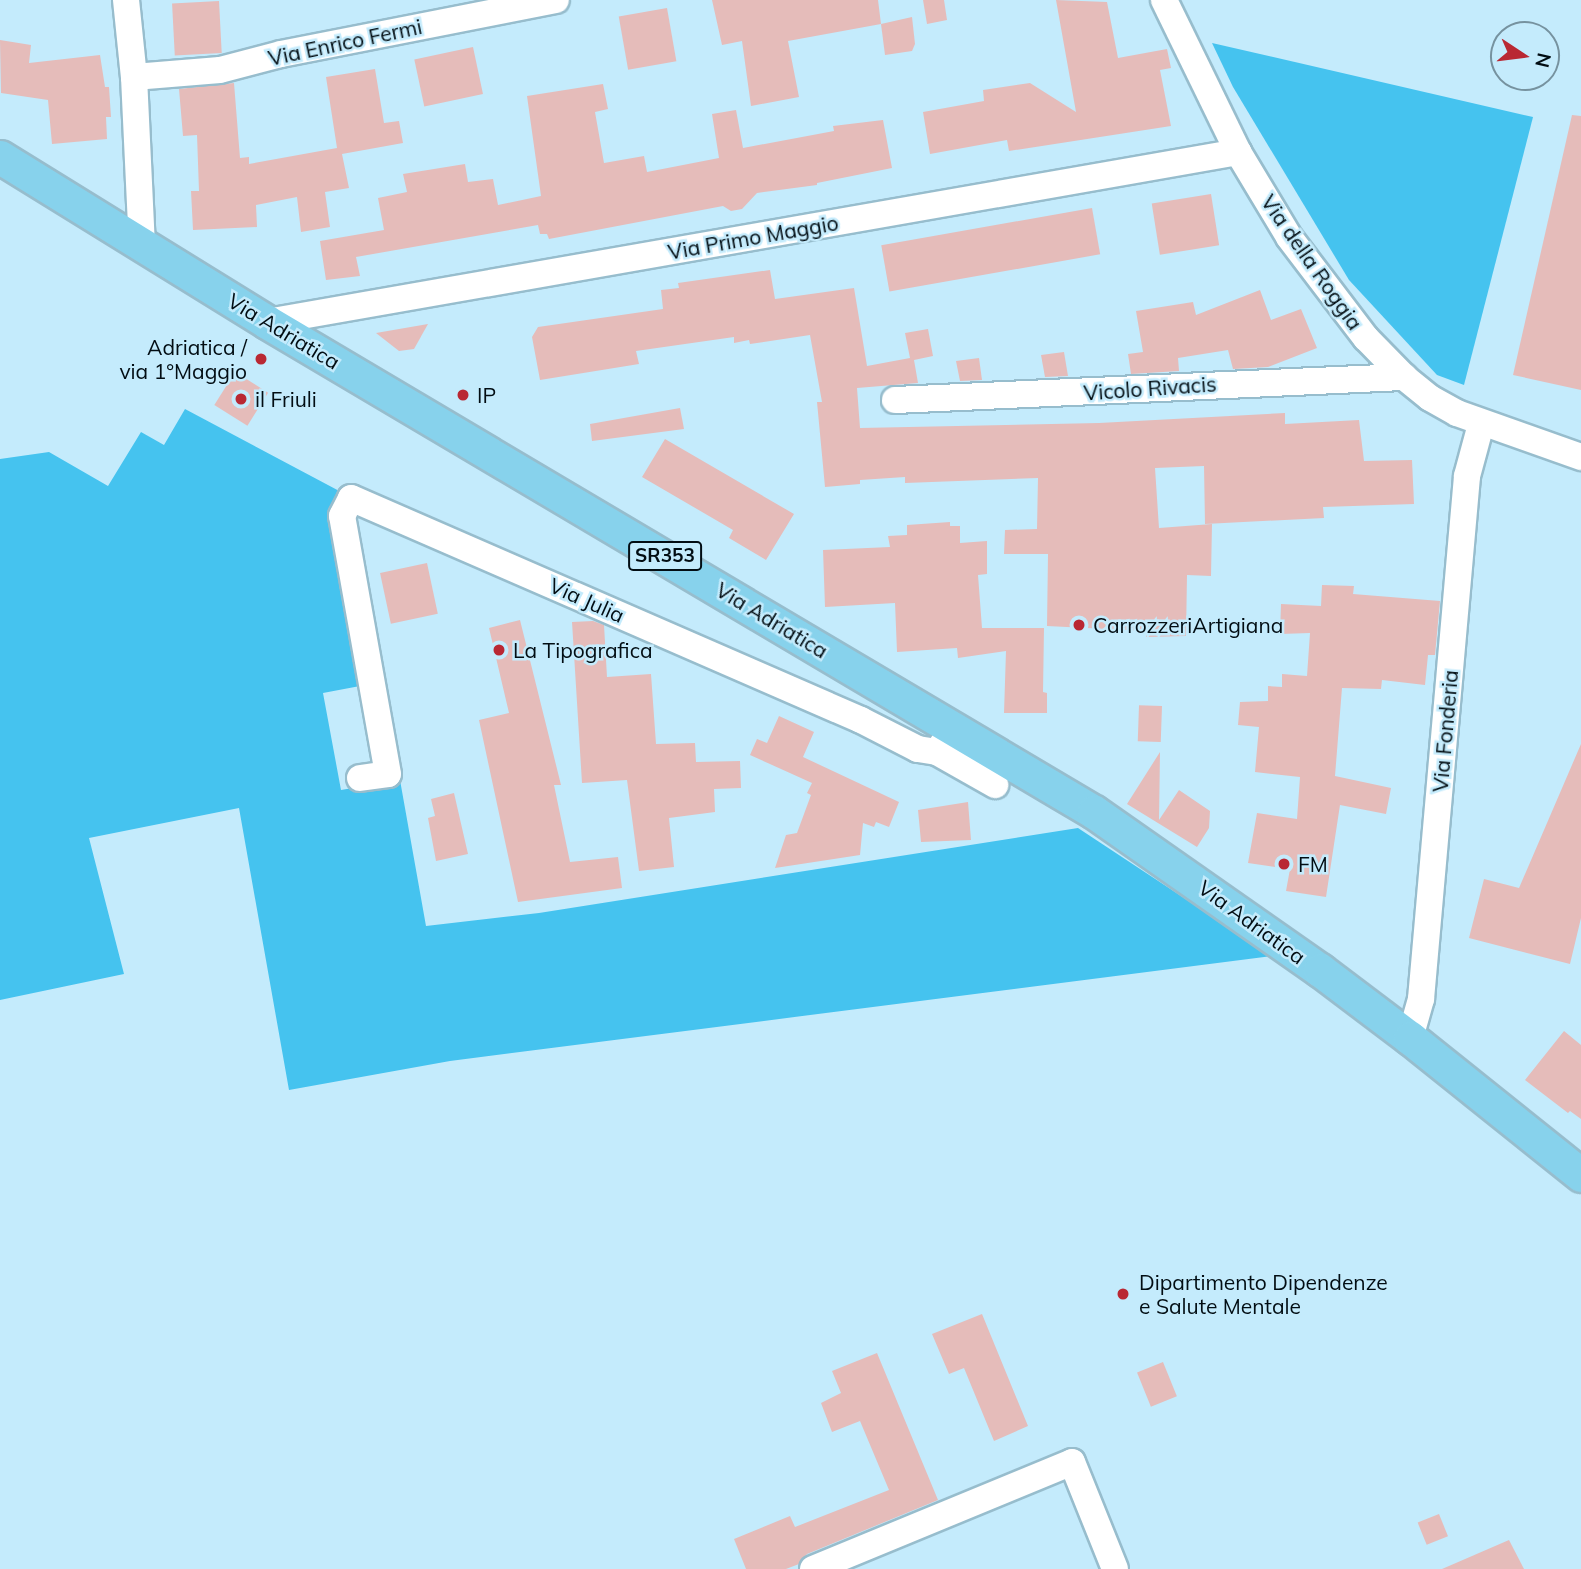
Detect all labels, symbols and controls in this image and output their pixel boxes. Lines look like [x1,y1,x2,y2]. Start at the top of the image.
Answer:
street label: Via Enrico Fermi [266,13,424,71]
north arrow [1490,21,1560,91]
text: N [1530,51,1557,70]
street label: Via della Roggia [1256,190,1368,334]
street label: Via Primo Maggio [666,210,840,264]
street label: Via Adriatica [223,288,345,374]
place label: Adriatica / via 1°Maggio [119,334,247,384]
marker: Adriatica / via 1°Maggio [253,351,269,367]
street label: Vicolo Rivacis [1083,371,1217,405]
place label: IP [477,382,496,408]
place label: il Friuli [255,386,317,412]
marker: IP [455,387,471,403]
marker: il Friuli [233,391,249,407]
road number: SR353 [626,540,704,572]
street label: Via Julia [546,572,628,628]
street label: Via Adriatica [711,577,833,663]
place label: CarrozzeriArtigiana [1093,612,1283,638]
marker: CarrozzeriArtigiana [1071,617,1087,633]
place label: La Tipografica [513,637,653,663]
marker: La Tipografica [491,642,507,658]
street label: Via Fonderia [1427,669,1463,793]
place label: FM [1298,851,1328,877]
marker: FM [1276,856,1292,872]
street label: Via Adriatica [1194,875,1310,969]
place label: Dipartimento Dipendenze e Salute Mentale [1139,1269,1388,1319]
marker: Dipartimento Dipendenze e Salute Mentale [1113,1284,1133,1304]

